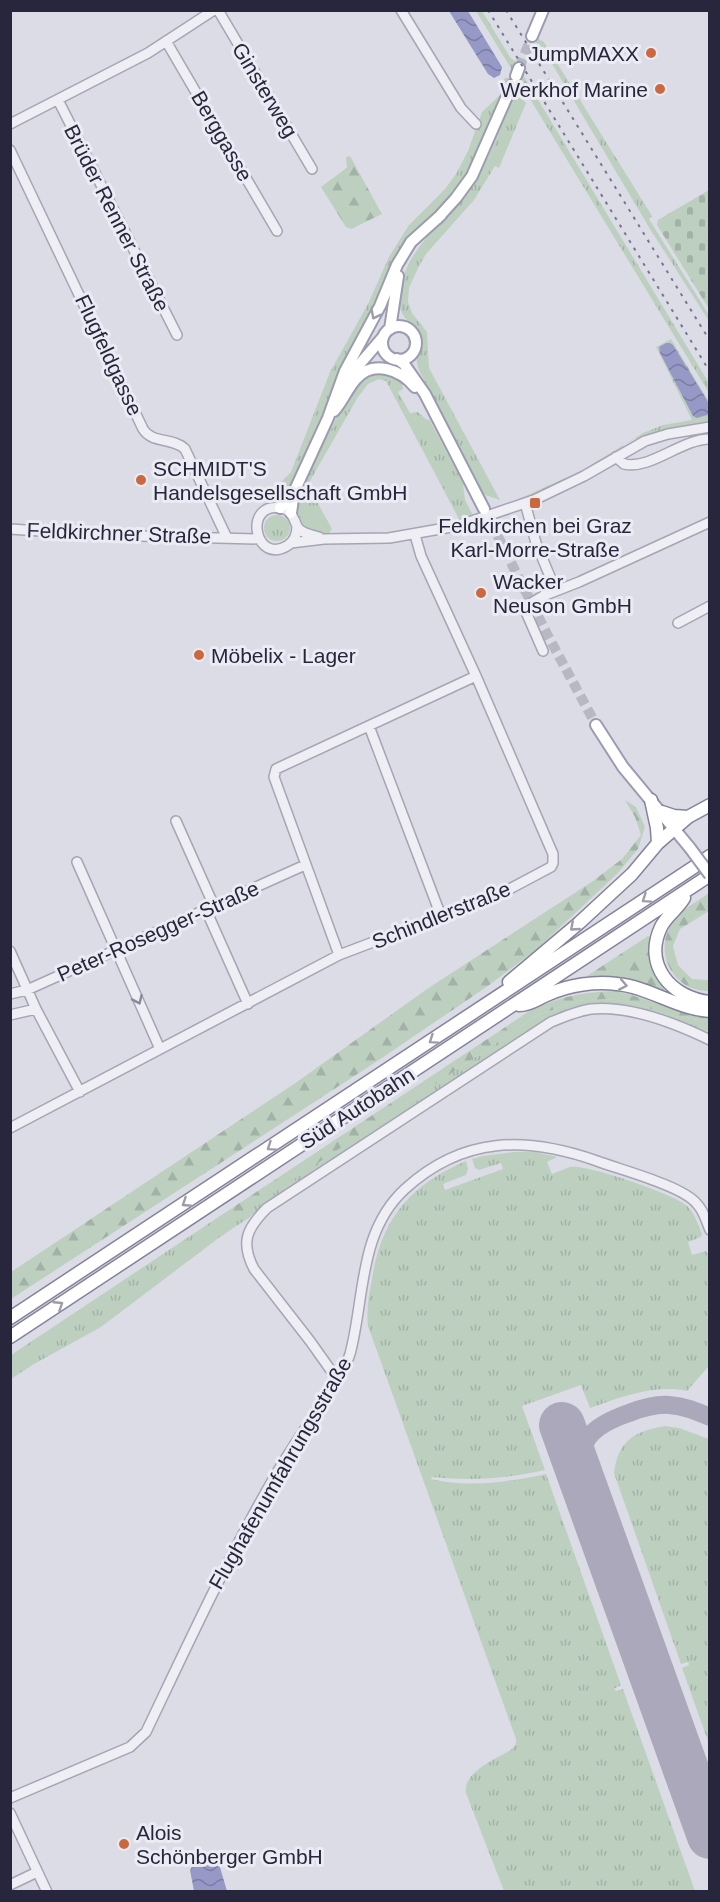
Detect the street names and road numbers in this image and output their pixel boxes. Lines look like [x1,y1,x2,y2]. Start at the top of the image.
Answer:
street label: Ginsterweg [228,39,302,141]
street label: Berggasse [187,87,257,185]
street label: Brüder Renner Straße [60,121,174,315]
street label: Flugfeldgasse [71,291,147,419]
street label: Feldkirchner Straße [26,518,212,548]
street label: Peter-Rosegger-Straße [54,876,262,986]
street label: Schindlerstraße [369,877,513,953]
street label: Süd Autobahn [295,1062,419,1154]
street label: Flughafenumfahrungsstraße [204,1353,356,1593]

